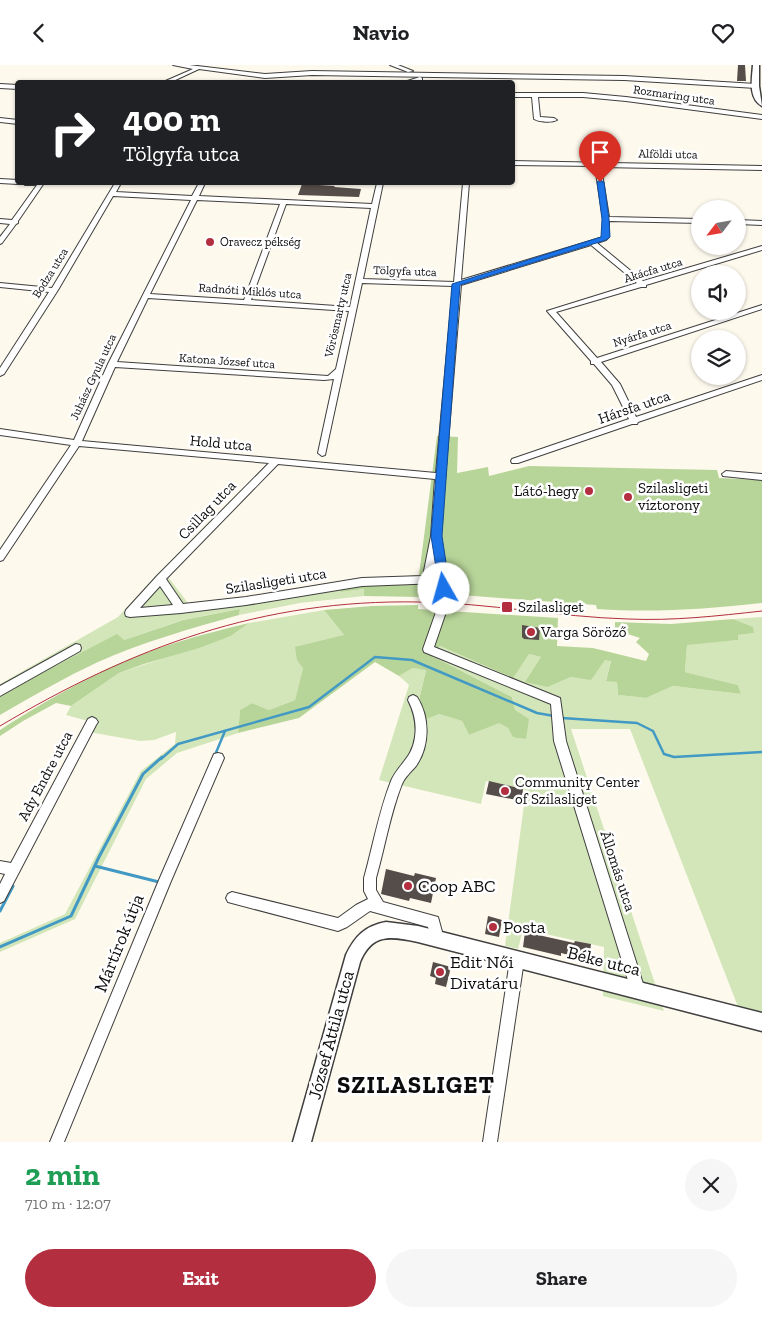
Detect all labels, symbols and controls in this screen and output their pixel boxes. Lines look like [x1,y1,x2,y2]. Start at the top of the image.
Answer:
icon: back [25,19,53,47]
text: Navio [353,19,409,46]
icon: heart [709,19,737,47]
street label: Rozmaring utca [632,82,716,108]
text: 400 m [123,98,220,140]
icon: right [40,100,105,165]
pin [579,131,621,182]
icon: arrive [586,138,614,166]
text: Tölgyfa utca [123,140,240,167]
street label: Alföldi utca [638,146,698,162]
north arrow [691,200,746,255]
map controls [691,200,746,385]
place label: Oravecz pékség [220,235,301,249]
marker: Oravecz pékség [204,236,216,248]
street label: Bodza utca [29,245,71,301]
street label: Akácfa utca [622,254,684,285]
street label: Tölgyfa utca [373,263,437,279]
button: sound [691,265,746,320]
street label: Vörösmarty utca [321,271,355,360]
street label: Radnóti Miklós utca [198,280,302,302]
street label: Nyárfa utca [611,318,673,350]
button: layers [691,330,746,385]
street label: Juhász Gyula utca [67,332,119,422]
street label: Katona József utca [179,351,276,371]
street label: Hársfa utca [596,386,672,428]
street label: Hold utca [189,431,253,455]
street label: Csillag utca [174,477,240,543]
place label: Szilasligeti víztorony [638,479,708,514]
place label: Látó-hegy [514,482,579,500]
marker: Látó-hegy [583,485,595,497]
marker: Szilasligeti víztorony [622,491,634,503]
position arrow [417,562,469,614]
street label: Szilasligeti utca [224,564,328,598]
place label: Szilasliget [518,598,584,616]
marker: Szilasliget [500,600,514,614]
place label: Varga Söröző [540,623,627,641]
marker: Varga Söröző [525,626,537,638]
street label: Ady Endre utca [14,728,76,824]
place label: Community Center of Szilasliget [515,773,640,808]
marker: Community Center of Szilasliget [499,785,511,797]
street label: Állomás utca [597,828,639,914]
place label: Coop ABC [418,875,496,897]
marker: Coop ABC [402,880,414,892]
street label: Mártírok útja [89,890,149,995]
place label: Posta [503,916,546,938]
marker: Posta [487,921,499,933]
street label: Béke utca [565,941,643,981]
place label: Edit Női Divatáru [450,951,518,994]
marker: Edit Női Divatáru [434,966,446,978]
street label: József Attila utca [303,968,359,1102]
district label: SZILASLIGET [337,1070,495,1099]
text: 2 min [25,1157,100,1193]
button: close [685,1159,737,1211]
text: 710 m · 12:07 [25,1194,111,1213]
button: Exit [25,1249,376,1307]
button: Share [386,1249,737,1307]

